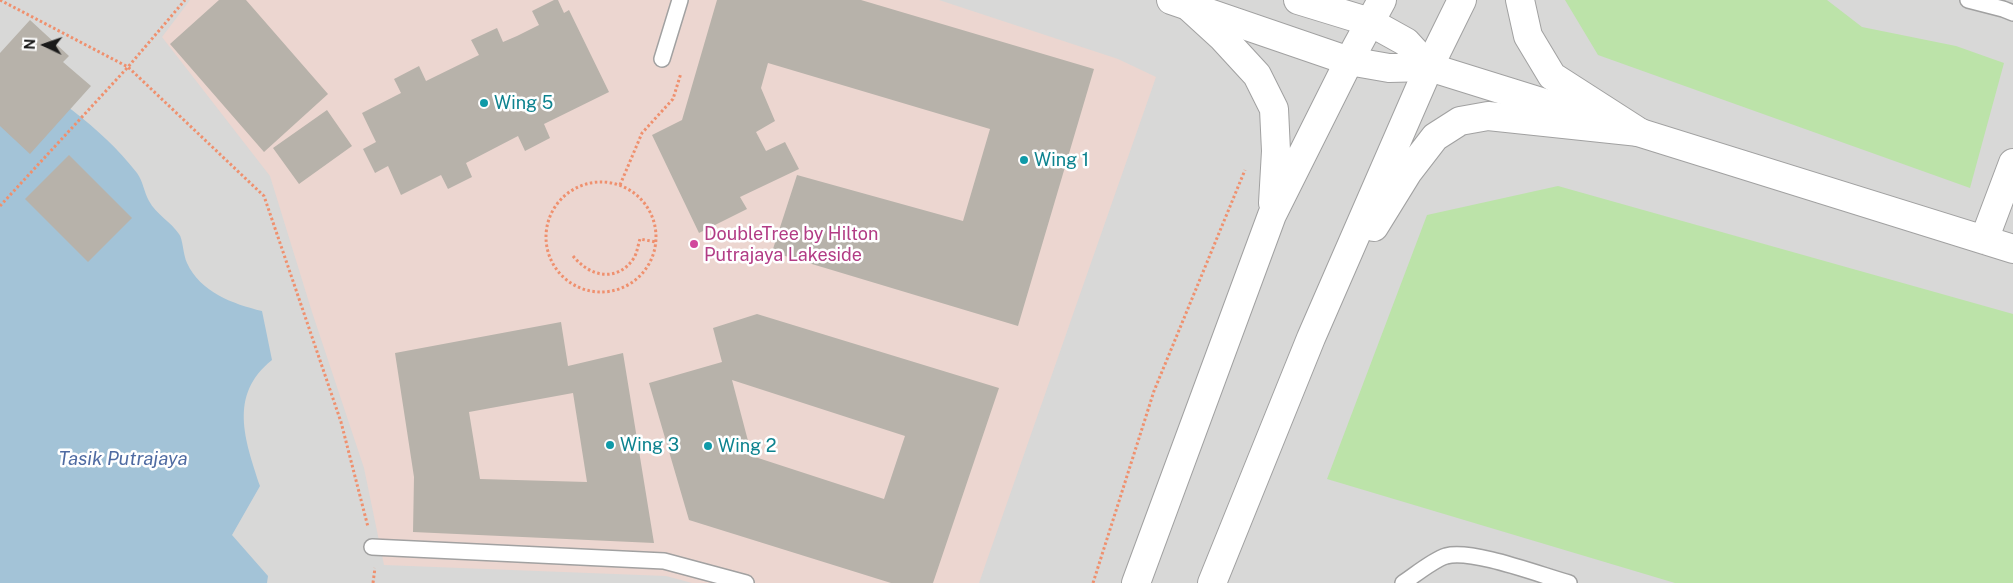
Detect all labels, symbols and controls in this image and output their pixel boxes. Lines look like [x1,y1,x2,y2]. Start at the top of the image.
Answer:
north arrow [20,20,70,70]
text: N [22,38,38,50]
place label: Wing 5 [494,92,553,114]
marker: Wing 5 [478,97,490,109]
place label: Wing 1 [1034,149,1089,171]
marker: Wing 1 [1018,154,1030,166]
place label: DoubleTree by Hilton Putrajaya Lakeside [704,223,878,266]
marker: DoubleTree by Hilton Putrajaya Lakeside [688,238,700,250]
place label: Wing 3 [620,434,679,456]
place label: Wing 2 [718,435,776,457]
marker: Wing 3 [604,439,616,451]
marker: Wing 2 [702,440,714,452]
water label: Tasik Putrajaya [58,448,188,470]

